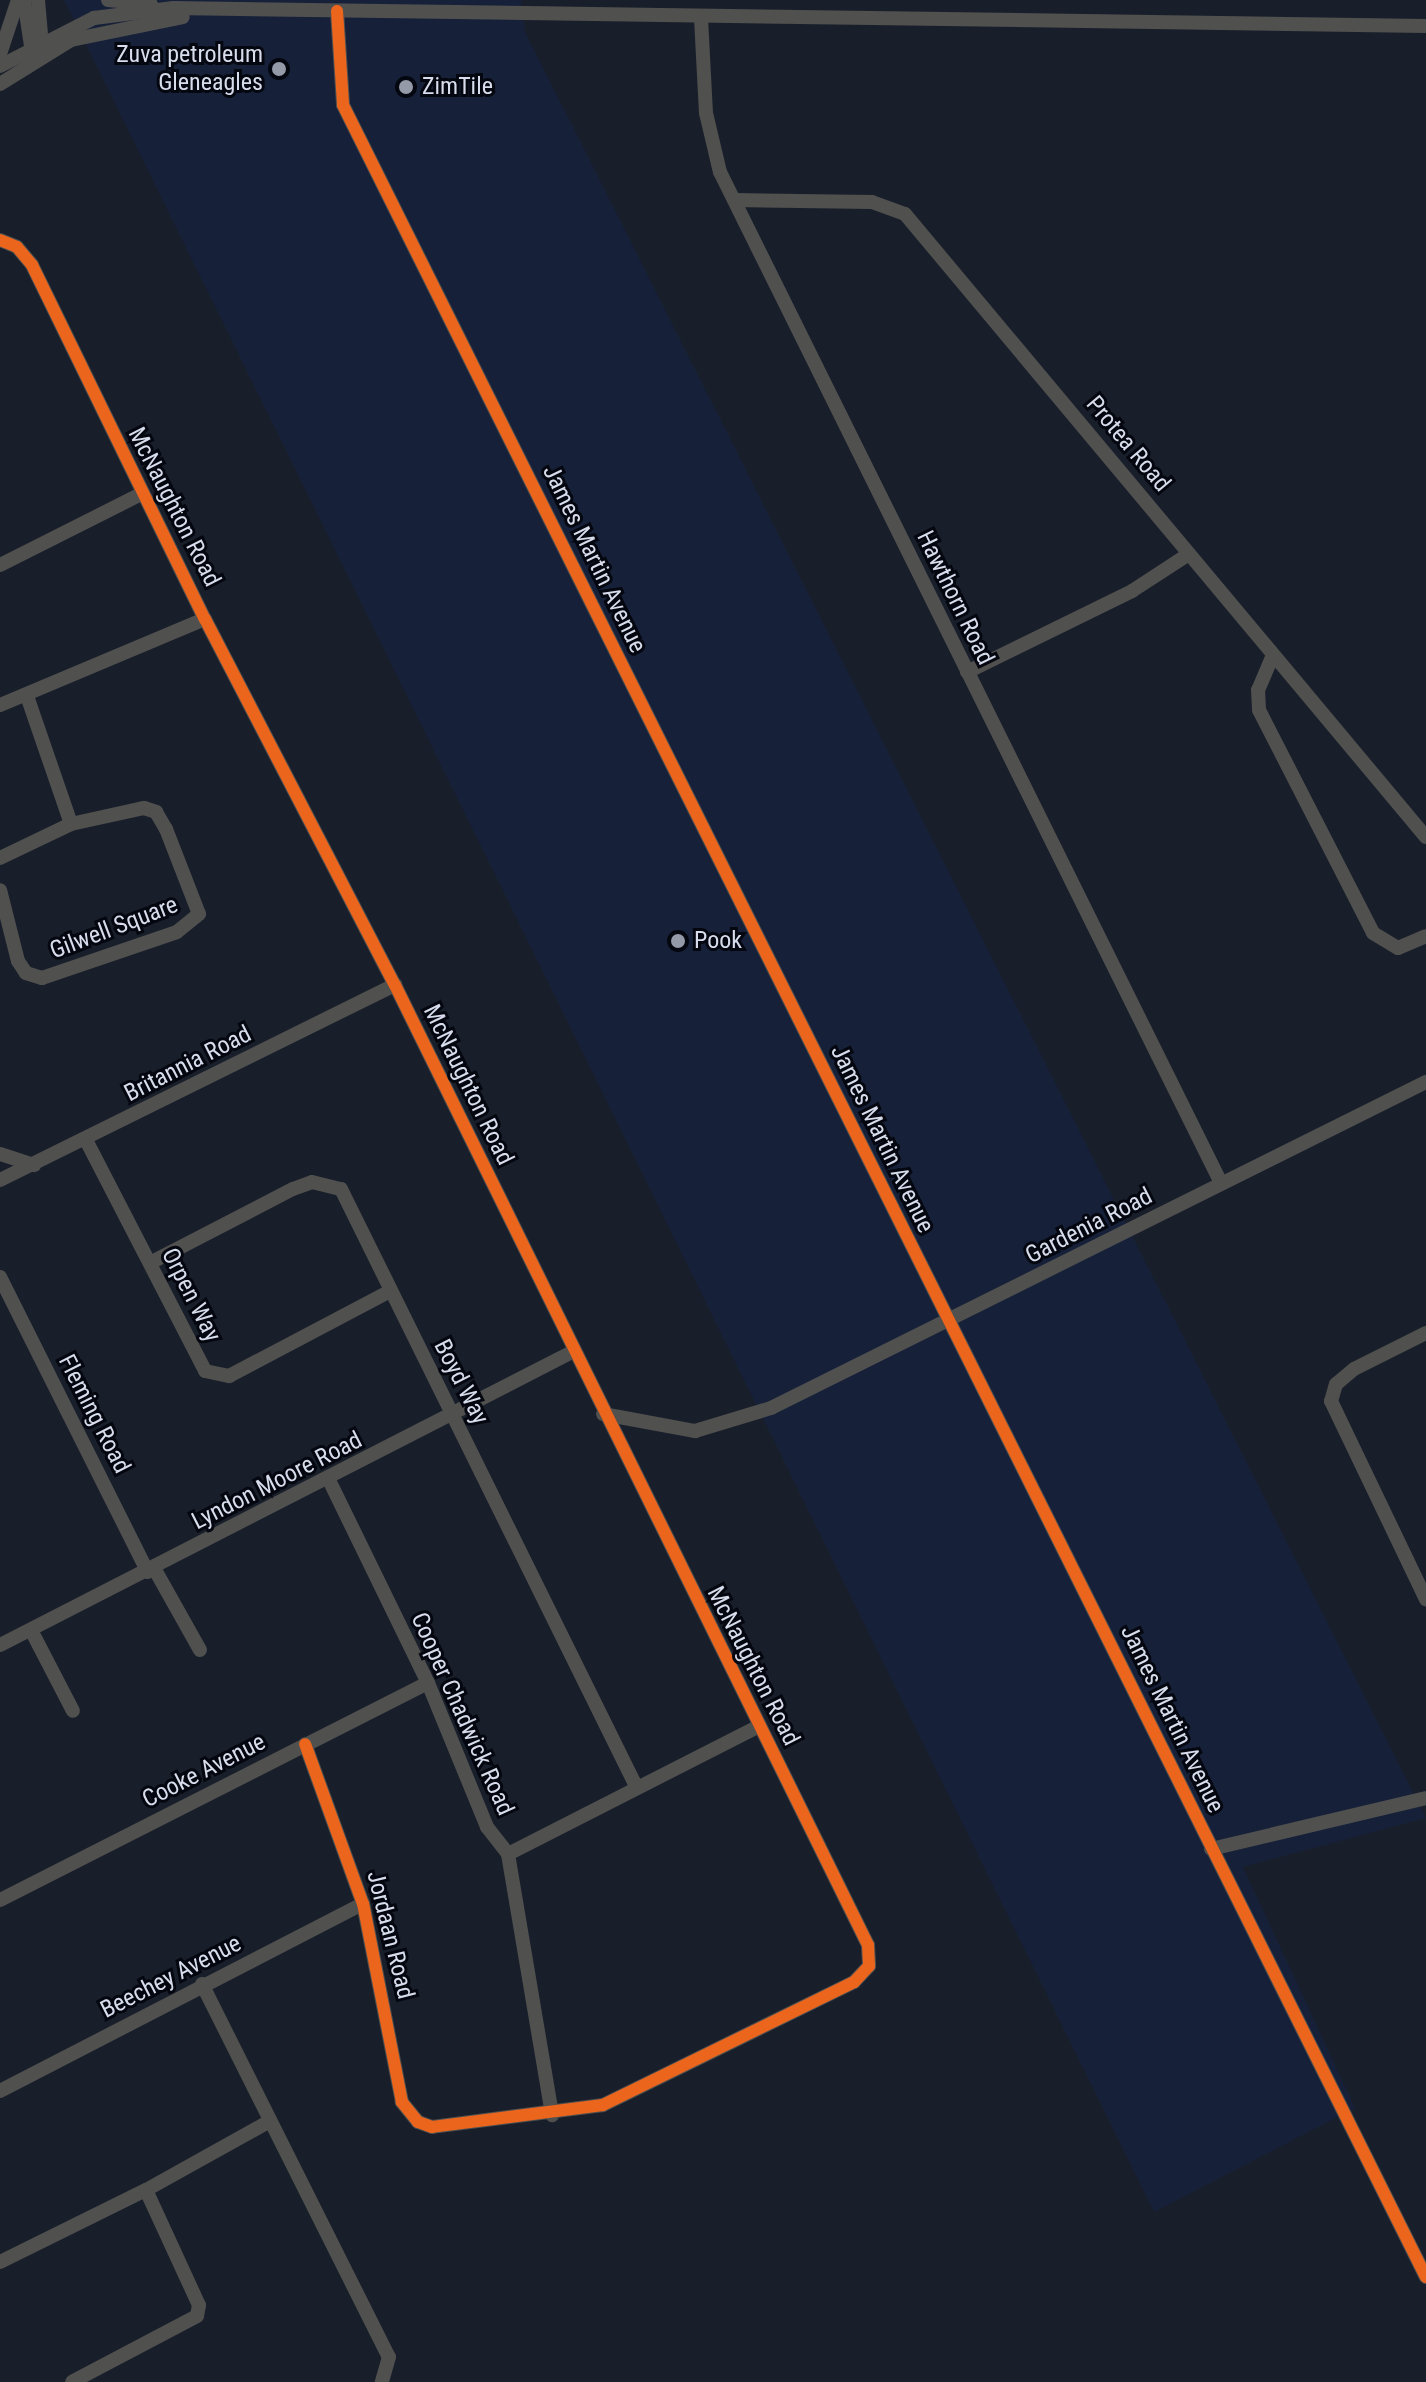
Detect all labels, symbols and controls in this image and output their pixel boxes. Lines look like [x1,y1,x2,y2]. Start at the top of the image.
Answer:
place label: Zuva petroleum Gleneagles [116,41,263,97]
marker: Zuva petroleum Gleneagles [270,60,288,78]
place label: ZimTile [422,73,493,101]
marker: ZimTile [397,78,415,96]
street label: Protea Road [1080,390,1176,498]
street label: McNaughton Road [121,423,227,591]
street label: James Martin Avenue [536,460,652,658]
street label: Hawthorn Road [910,526,1000,670]
street label: Gilwell Square [46,890,182,966]
place label: Pook [694,927,742,955]
marker: Pook [669,932,687,950]
street label: McNaughton Road [417,1000,519,1170]
street label: Britannia Road [120,1020,256,1108]
street label: James Martin Avenue [824,1040,940,1238]
street label: Gardenia Road [1021,1182,1157,1270]
street label: Orpen Way [155,1243,227,1347]
street label: Boyd Way [427,1335,495,1429]
street label: Fleming Road [52,1350,136,1478]
street label: Lyndon Moore Road [187,1426,367,1536]
street label: McNaughton Road [700,1582,806,1750]
street label: Cooper Chadwick Road [404,1608,520,1820]
street label: James Martin Avenue [1114,1620,1230,1818]
street label: Cooke Avenue [138,1728,270,1814]
street label: Jordaan Road [360,1868,420,2002]
street label: Beechey Avenue [96,1929,246,2025]

